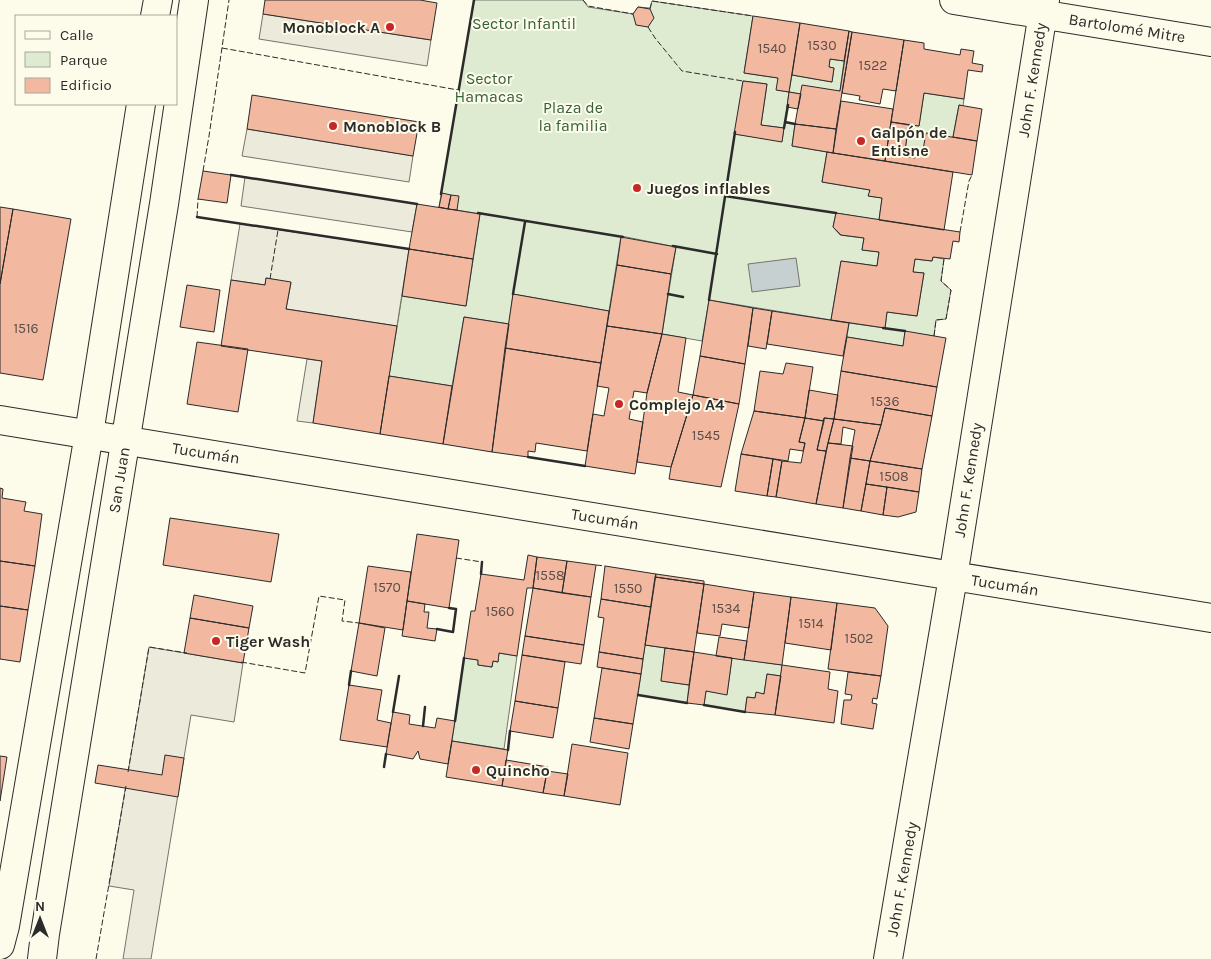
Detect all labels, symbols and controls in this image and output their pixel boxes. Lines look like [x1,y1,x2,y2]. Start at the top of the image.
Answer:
street label: Bartolomé Mitre [1067,9,1187,47]
park label: Sector Infantil [472,14,576,33]
legend [15,15,178,105]
place label: Monoblock A [282,18,380,37]
marker: Monoblock A [384,21,396,33]
street label: John F. Kennedy [1014,21,1051,139]
text: Calle [60,26,94,44]
house number: 1530 [807,37,837,54]
house number: 1540 [758,40,786,57]
text: Parque [60,51,108,69]
house number: 1522 [859,57,887,74]
park label: Sector Hamacas [455,69,523,106]
text: Edificio [60,76,112,94]
park label: Plaza de la familia [538,98,608,135]
place label: Monoblock B [343,117,441,136]
marker: Monoblock B [327,120,339,132]
place label: Galpón de Entisne [871,123,947,160]
marker: Galpón de Entisne [855,135,867,147]
place label: Juegos inflables [647,179,770,198]
marker: Juegos inflables [631,182,643,194]
house number: 1516 [13,320,39,337]
house number: 1536 [871,393,899,410]
place label: Complejo A4 [629,395,725,414]
marker: Complejo A4 [613,398,625,410]
street label: John F. Kennedy [950,421,987,539]
house number: 1545 [692,427,720,444]
street label: Tucumán [171,438,241,468]
street label: San Juan [104,446,134,514]
house number: 1508 [879,468,909,485]
street label: Tucumán [570,504,640,534]
house number: 1558 [535,567,565,584]
street label: Tucumán [970,570,1040,600]
house number: 1570 [373,579,401,596]
house number: 1550 [614,580,642,597]
house number: 1534 [712,600,740,617]
house number: 1560 [486,603,514,620]
house number: 1514 [799,615,824,632]
house number: 1502 [845,630,873,647]
place label: Tiger Wash [226,632,310,651]
marker: Tiger Wash [210,635,222,647]
place label: Quincho [486,761,550,780]
marker: Quincho [470,764,482,776]
street label: John F. Kennedy [883,820,922,938]
north arrow [15,894,65,944]
text: N [35,898,45,915]

